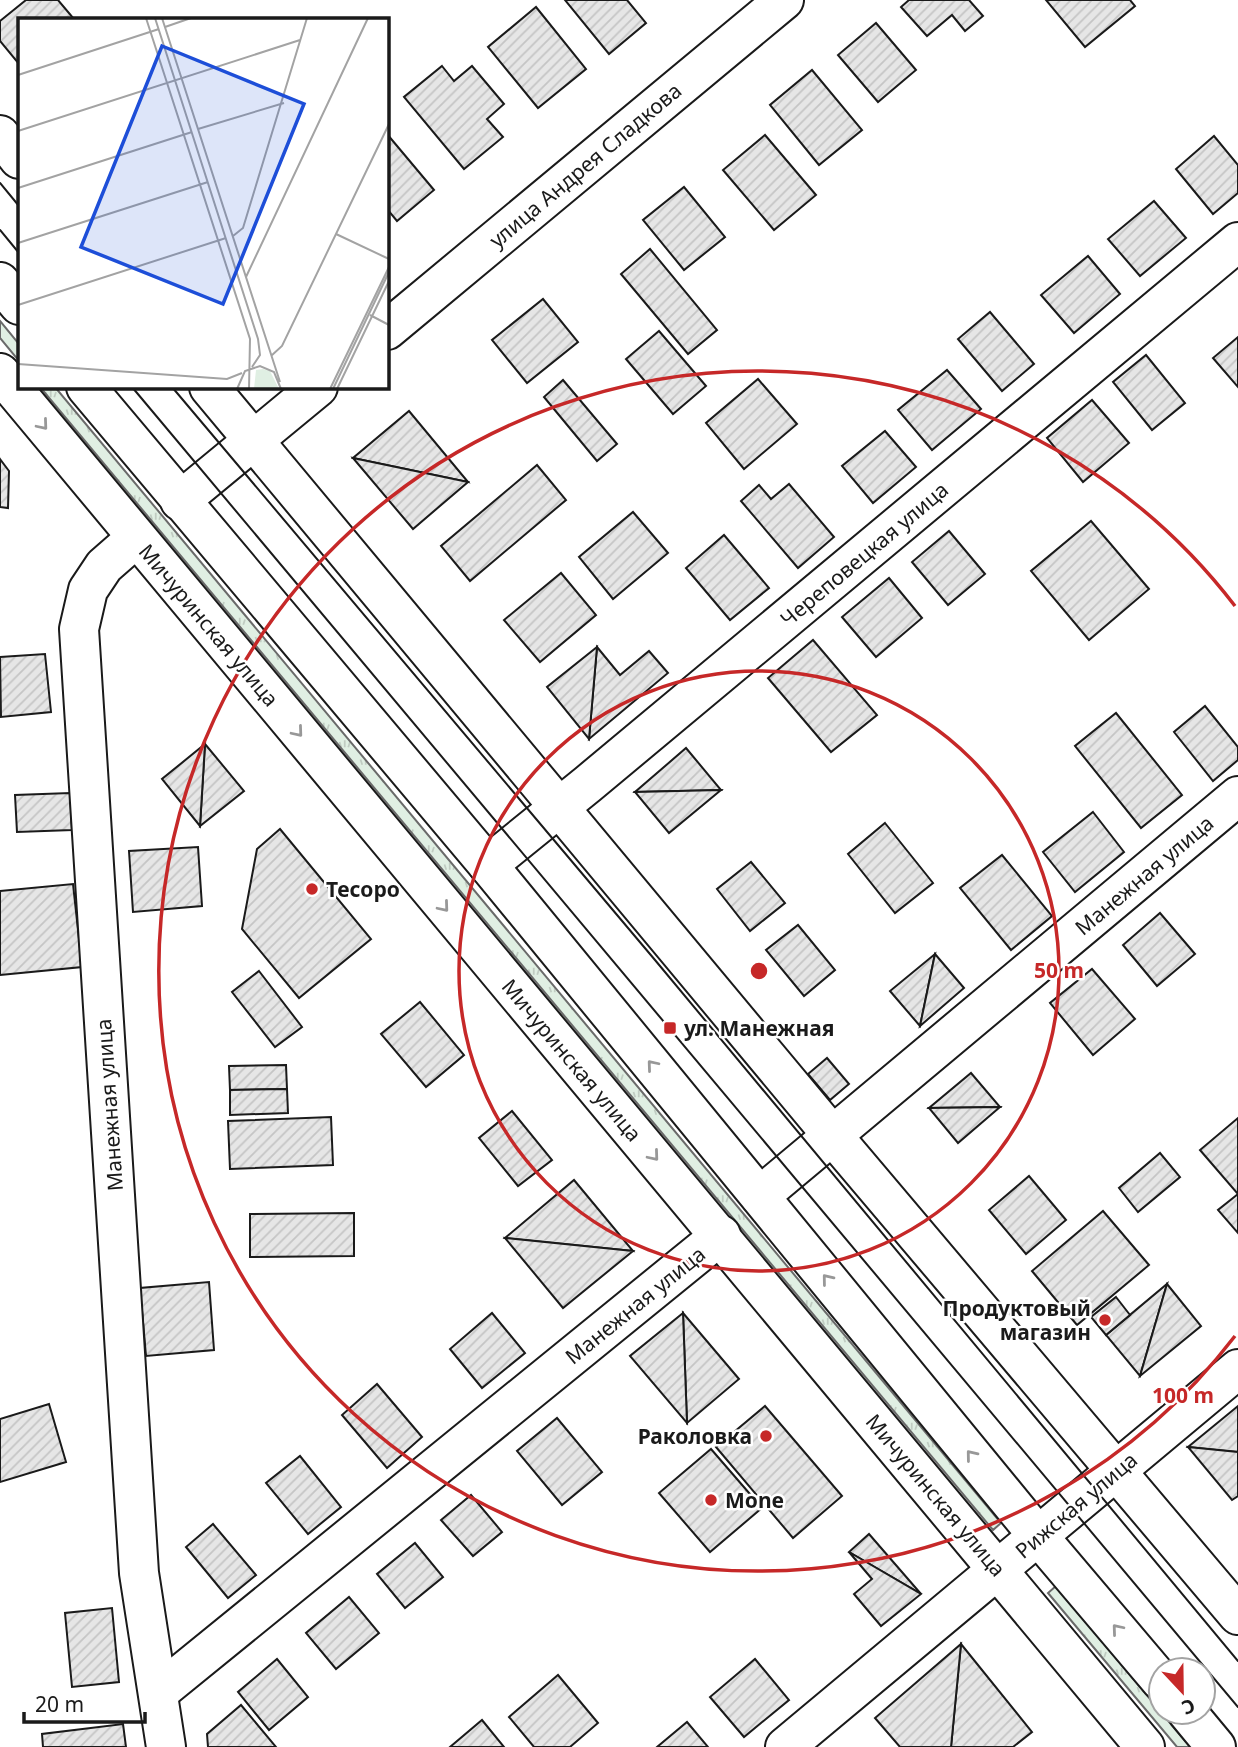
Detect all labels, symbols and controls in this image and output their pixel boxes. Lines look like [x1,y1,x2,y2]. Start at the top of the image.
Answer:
inset map [18,18,388,388]
street label: улица Андрея Сладкова [483,76,687,254]
one-way arrow [35,418,48,430]
street label: Череповецкая улица [774,475,954,633]
street label: Мичуринская улица [133,538,285,712]
one-way arrow [290,724,302,737]
street label: Манежная улица [1069,809,1219,941]
place label: Тесоро [326,875,400,903]
marker: Тесоро [304,881,320,897]
one-way arrow [436,899,448,912]
text: 50 m [1034,956,1084,984]
centre of rings [747,959,771,983]
street label: Мичуринская улица [496,973,648,1147]
place label: ул. Манежная [683,1014,835,1042]
street label: Манежная улица [89,1018,129,1192]
marker: ул. Манежная [662,1020,678,1036]
one-way arrow [647,1060,660,1073]
one-way arrow [646,1148,658,1161]
street label: Манежная улица [559,1240,711,1370]
one-way arrow [823,1274,835,1287]
place label: Продуктовый магазин [942,1294,1091,1346]
marker: Продуктовый магазин [1097,1312,1113,1328]
text: 100 m [1152,1381,1214,1409]
street label: Мичуринская улица [860,1408,1012,1582]
place label: Раколовка [638,1422,752,1450]
marker: Раколовка [758,1428,774,1444]
street label: Рижская улица [1009,1446,1143,1564]
one-way arrow [967,1450,979,1463]
place label: Mone [725,1486,784,1514]
marker: Mone [703,1492,719,1508]
one-way arrow [1113,1625,1125,1638]
north arrow [1147,1656,1217,1726]
scale bar [24,1680,145,1724]
text: 20 m [35,1690,84,1718]
text: С [1178,1692,1199,1721]

